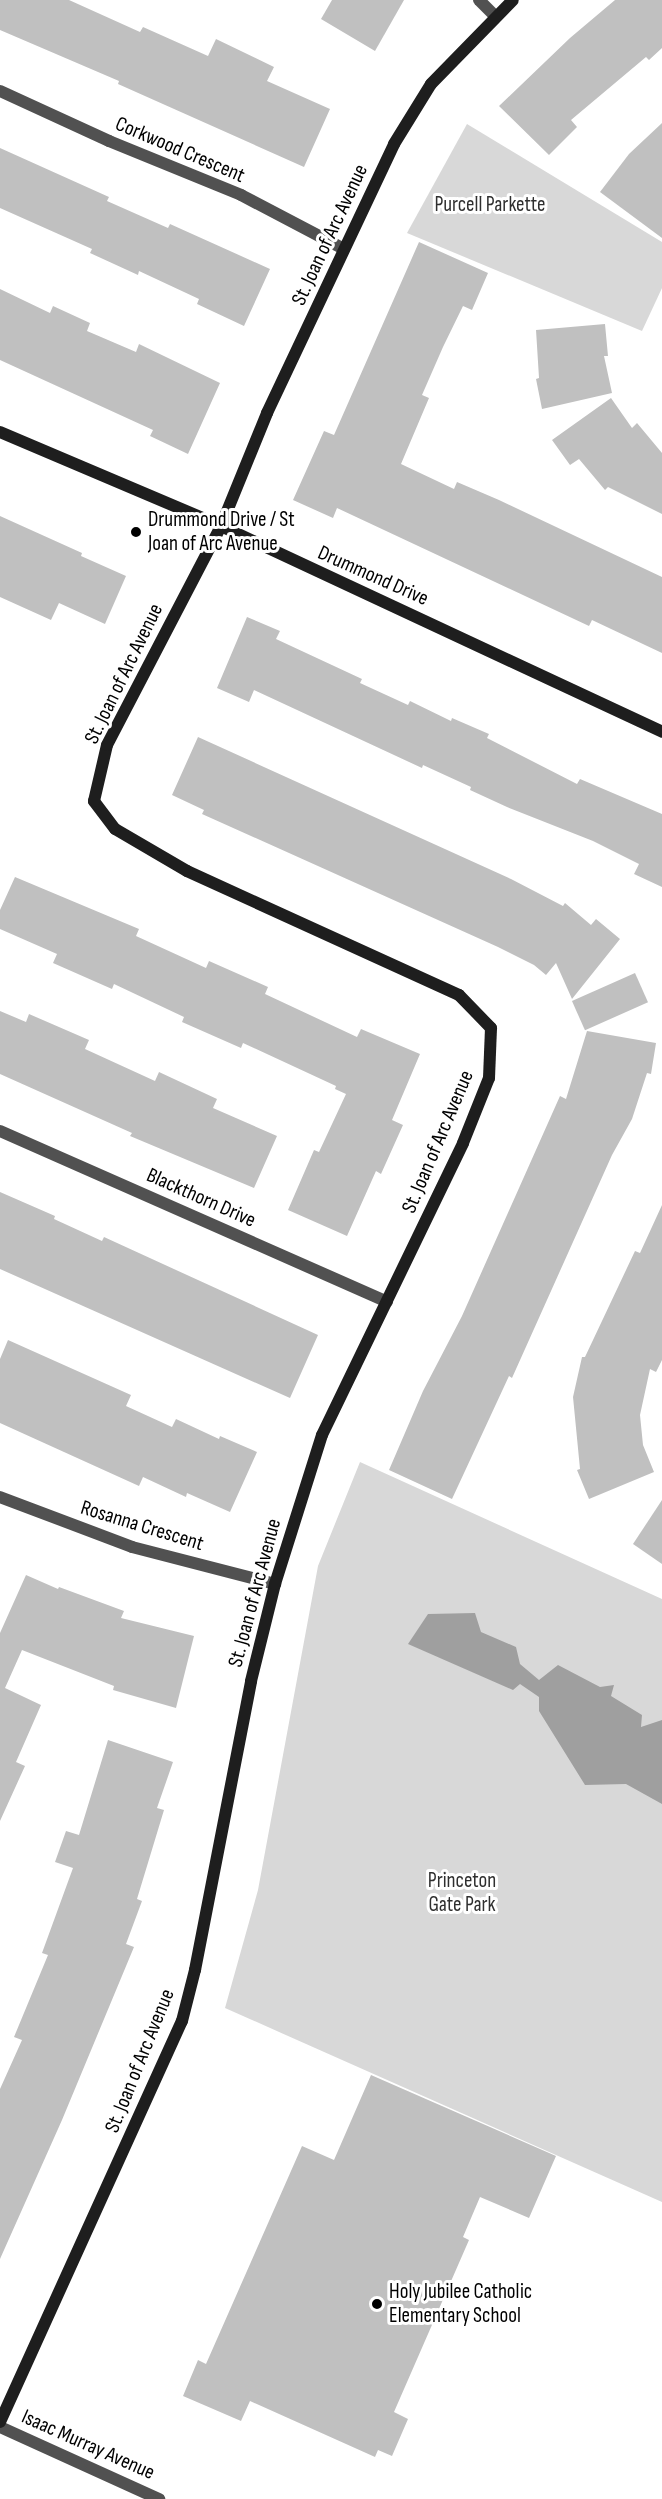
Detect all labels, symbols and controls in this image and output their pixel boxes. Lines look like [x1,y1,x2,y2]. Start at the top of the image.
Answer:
street label: Corkwood Crescent [112,111,248,189]
street label: St. Joan of Arc Avenue [286,161,374,309]
park label: Purcell Parkette [434,192,546,218]
place label: Drummond Drive / St Joan of Arc Avenue [148,507,295,557]
marker: Drummond Drive / St Joan of Arc Avenue [129,525,143,539]
street label: Drummond Drive [314,540,432,612]
street label: St. Joan of Arc Avenue [79,600,169,748]
street label: St. Joan of Arc Avenue [397,1067,479,1217]
street label: Blackthorn Drive [142,1163,260,1233]
street label: Rosanna Crescent [78,1495,206,1557]
street label: St. Joan of Arc Avenue [223,1516,287,1670]
park label: Princeton Gate Park [428,1868,496,1918]
street label: St. Joan of Arc Avenue [100,1986,180,2136]
place label: Holy Jubilee Catholic Elementary School [389,2279,532,2329]
marker: Holy Jubilee Catholic Elementary School [370,2297,384,2311]
street label: Isaac Murray Avenue [17,2404,159,2486]

